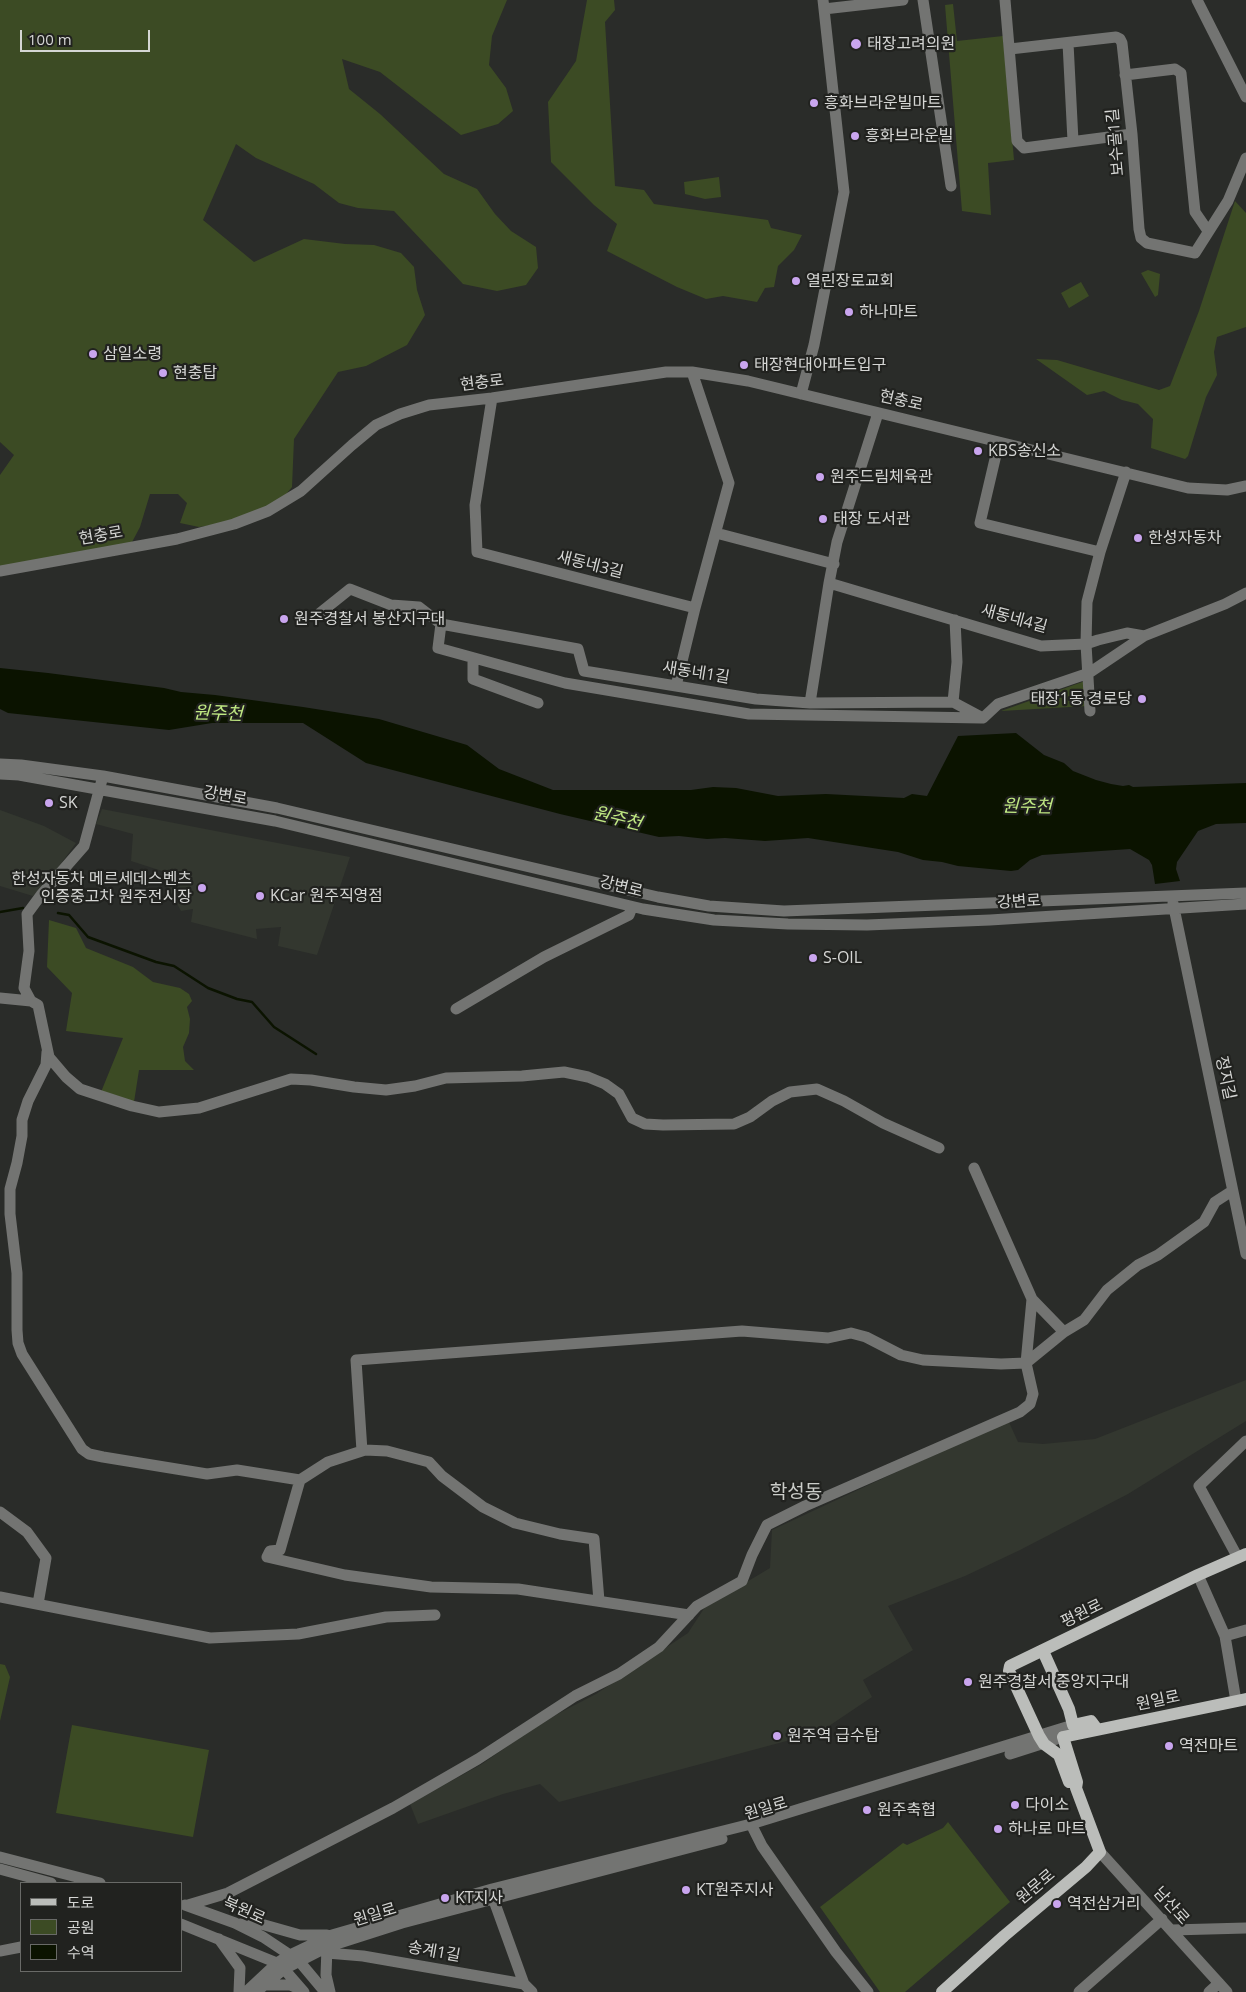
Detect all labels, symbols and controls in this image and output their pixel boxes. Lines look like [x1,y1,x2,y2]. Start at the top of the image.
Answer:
scale bar [22,20,152,52]
text: 100 m [28,29,72,49]
place label: 태장고려의원 [867,34,955,54]
marker: 태장고려의원 [849,37,863,51]
place label: 흥화브라운빌마트 [824,93,942,113]
marker: 흥화브라운빌마트 [808,97,820,109]
street label: 보수골1길 [1103,107,1129,177]
place label: 흥화브라운빌 [865,126,953,146]
marker: 흥화브라운빌 [849,130,861,142]
place label: 열린장로교회 [806,271,894,291]
marker: 열린장로교회 [790,275,802,287]
place label: 하나마트 [859,302,918,322]
marker: 하나마트 [843,306,855,318]
place label: 삼일소령 [103,344,162,364]
marker: 삼일소령 [87,348,99,360]
place label: 태장현대아파트입구 [754,355,886,375]
marker: 태장현대아파트입구 [738,359,750,371]
place label: 현충탑 [173,363,217,383]
marker: 현충탑 [157,367,169,379]
street label: 현충로 [459,371,505,395]
street label: 현충로 [877,387,925,415]
place label: KBS송신소 [988,441,1061,461]
marker: KBS송신소 [972,445,984,457]
place label: 원주드림체육관 [830,467,933,487]
marker: 원주드림체육관 [814,471,826,483]
place label: 태장 도서관 [833,509,911,529]
marker: 태장 도서관 [817,513,829,525]
street label: 현충로 [78,523,124,549]
place label: 한성자동차 [1148,528,1222,548]
marker: 한성자동차 [1132,532,1144,544]
street label: 새동네3길 [555,547,625,583]
street label: 새동네4길 [979,601,1049,637]
place label: 원주경찰서 봉산지구대 [294,609,445,629]
marker: 원주경찰서 봉산지구대 [278,613,290,625]
street label: 새동네1길 [661,658,731,688]
place label: 태장1동 경로당 [1030,689,1132,709]
marker: 태장1동 경로당 [1136,693,1148,705]
water label: 원주천 [193,702,243,726]
street label: 강변로 [202,783,248,809]
place label: SK [59,793,78,813]
water label: 원주천 [1002,796,1052,818]
marker: SK [43,797,55,809]
water label: 원주천 [590,803,644,835]
place label: 한성자동차 메르세데스벤츠 인증중고차 원주전시장 [11,869,192,907]
street label: 강변로 [597,872,645,902]
marker: 한성자동차 메르세데스벤츠 인증중고차 원주전시장 [196,882,208,894]
place label: KCar 원주직영점 [270,886,383,906]
marker: KCar 원주직영점 [254,890,266,902]
street label: 강변로 [996,891,1042,913]
place label: S-OIL [823,948,862,968]
marker: S-OIL [807,952,819,964]
street label: 정지길 [1211,1054,1239,1102]
district label: 학성동 [770,1482,822,1504]
street label: 평원로 [1058,1596,1106,1632]
place label: 원주경찰서 중앙지구대 [978,1672,1129,1692]
marker: 원주경찰서 중앙지구대 [962,1676,974,1688]
street label: 원일로 [1134,1687,1182,1715]
place label: 원주역 급수탑 [787,1726,879,1746]
marker: 원주역 급수탑 [771,1730,783,1742]
place label: 역전마트 [1179,1736,1238,1756]
marker: 역전마트 [1163,1740,1175,1752]
street label: 원일로 [742,1793,790,1825]
place label: 다이소 [1025,1795,1069,1815]
marker: 다이소 [1009,1799,1021,1811]
place label: 원주축협 [877,1800,936,1820]
marker: 원주축협 [861,1804,873,1816]
place label: 하나로 마트 [1008,1819,1086,1839]
marker: 하나로 마트 [992,1823,1004,1835]
street label: 원문로 [1013,1865,1059,1909]
place label: KT원주지사 [696,1880,773,1900]
legend [20,1882,182,1972]
street label: 남산로 [1149,1883,1193,1929]
marker: KT원주지사 [680,1884,692,1896]
place label: KT지사 [455,1888,503,1908]
text: 도로 [67,1892,95,1912]
marker: KT지사 [439,1892,451,1904]
street label: 북원로 [220,1893,268,1929]
place label: 역전삼거리 [1067,1894,1141,1914]
marker: 역전삼거리 [1051,1898,1063,1910]
street label: 원일로 [351,1899,399,1931]
text: 공원 [67,1917,95,1937]
street label: 송계1길 [406,1938,462,1966]
text: 수역 [67,1942,95,1962]

